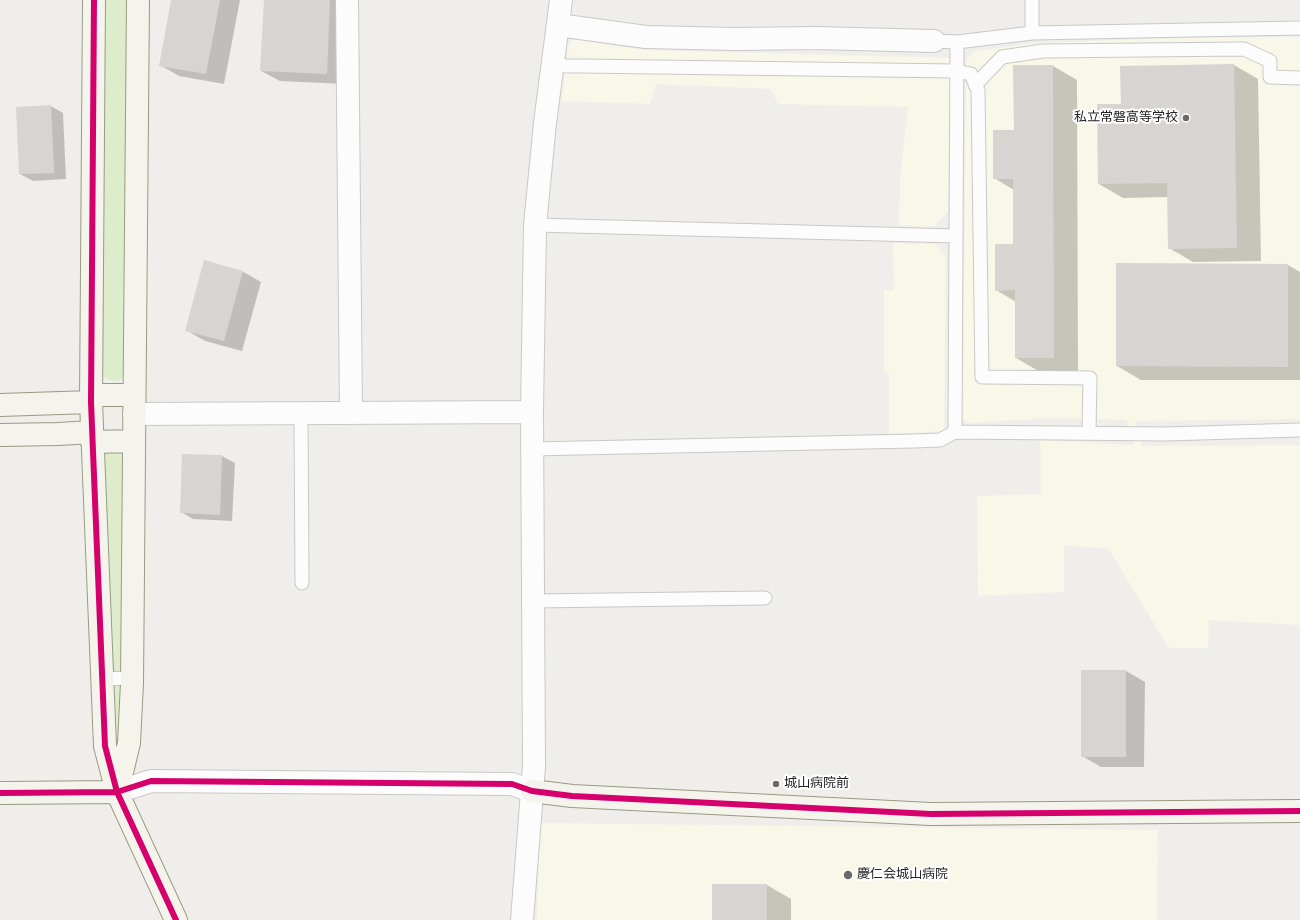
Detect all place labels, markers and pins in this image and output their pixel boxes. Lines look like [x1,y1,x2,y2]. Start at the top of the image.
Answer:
place label: 私立常磐高等学校 [1074,110,1178,126]
marker: 私立常磐高等学校 [1181,113,1191,123]
place label: 城山病院前 [784,776,849,792]
marker: 城山病院前 [771,779,781,789]
place label: 慶仁会城山病院 [857,867,948,883]
marker: 慶仁会城山病院 [842,869,854,881]

